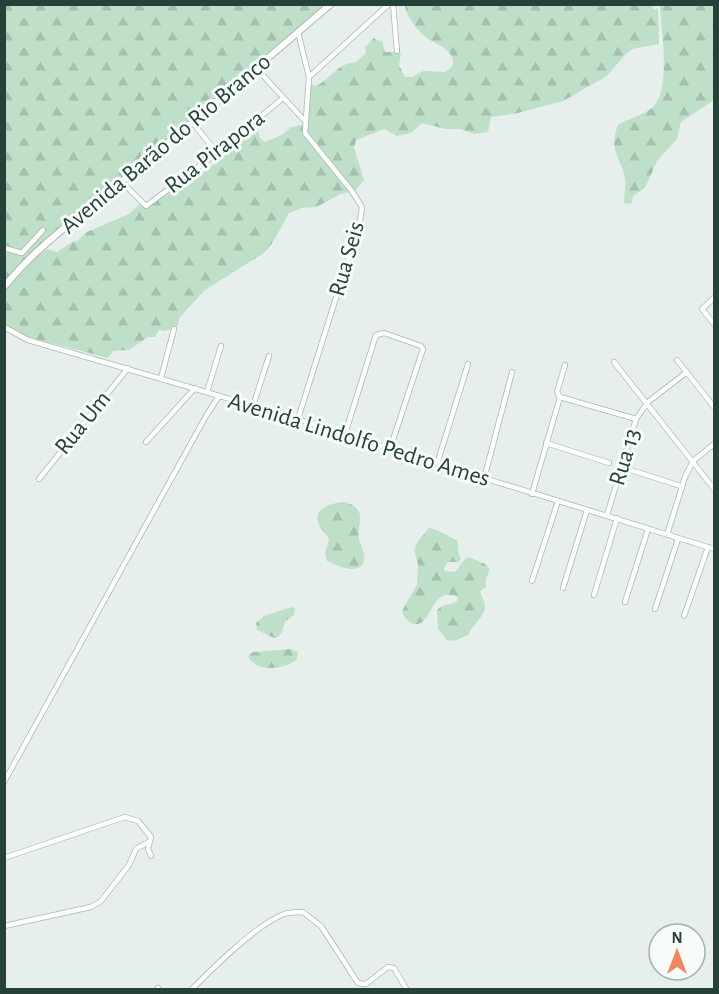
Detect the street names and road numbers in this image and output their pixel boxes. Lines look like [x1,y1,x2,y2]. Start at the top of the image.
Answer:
street label: Avenida Barão do Rio Branco [57,49,275,239]
street label: Rua Pirapora [161,106,269,198]
street label: Rua Seis [325,219,369,299]
street label: Rua Um [50,387,116,459]
street label: Avenida Lindolfo Pedro Ames [225,389,493,491]
street label: Rua 13 [605,426,645,488]

